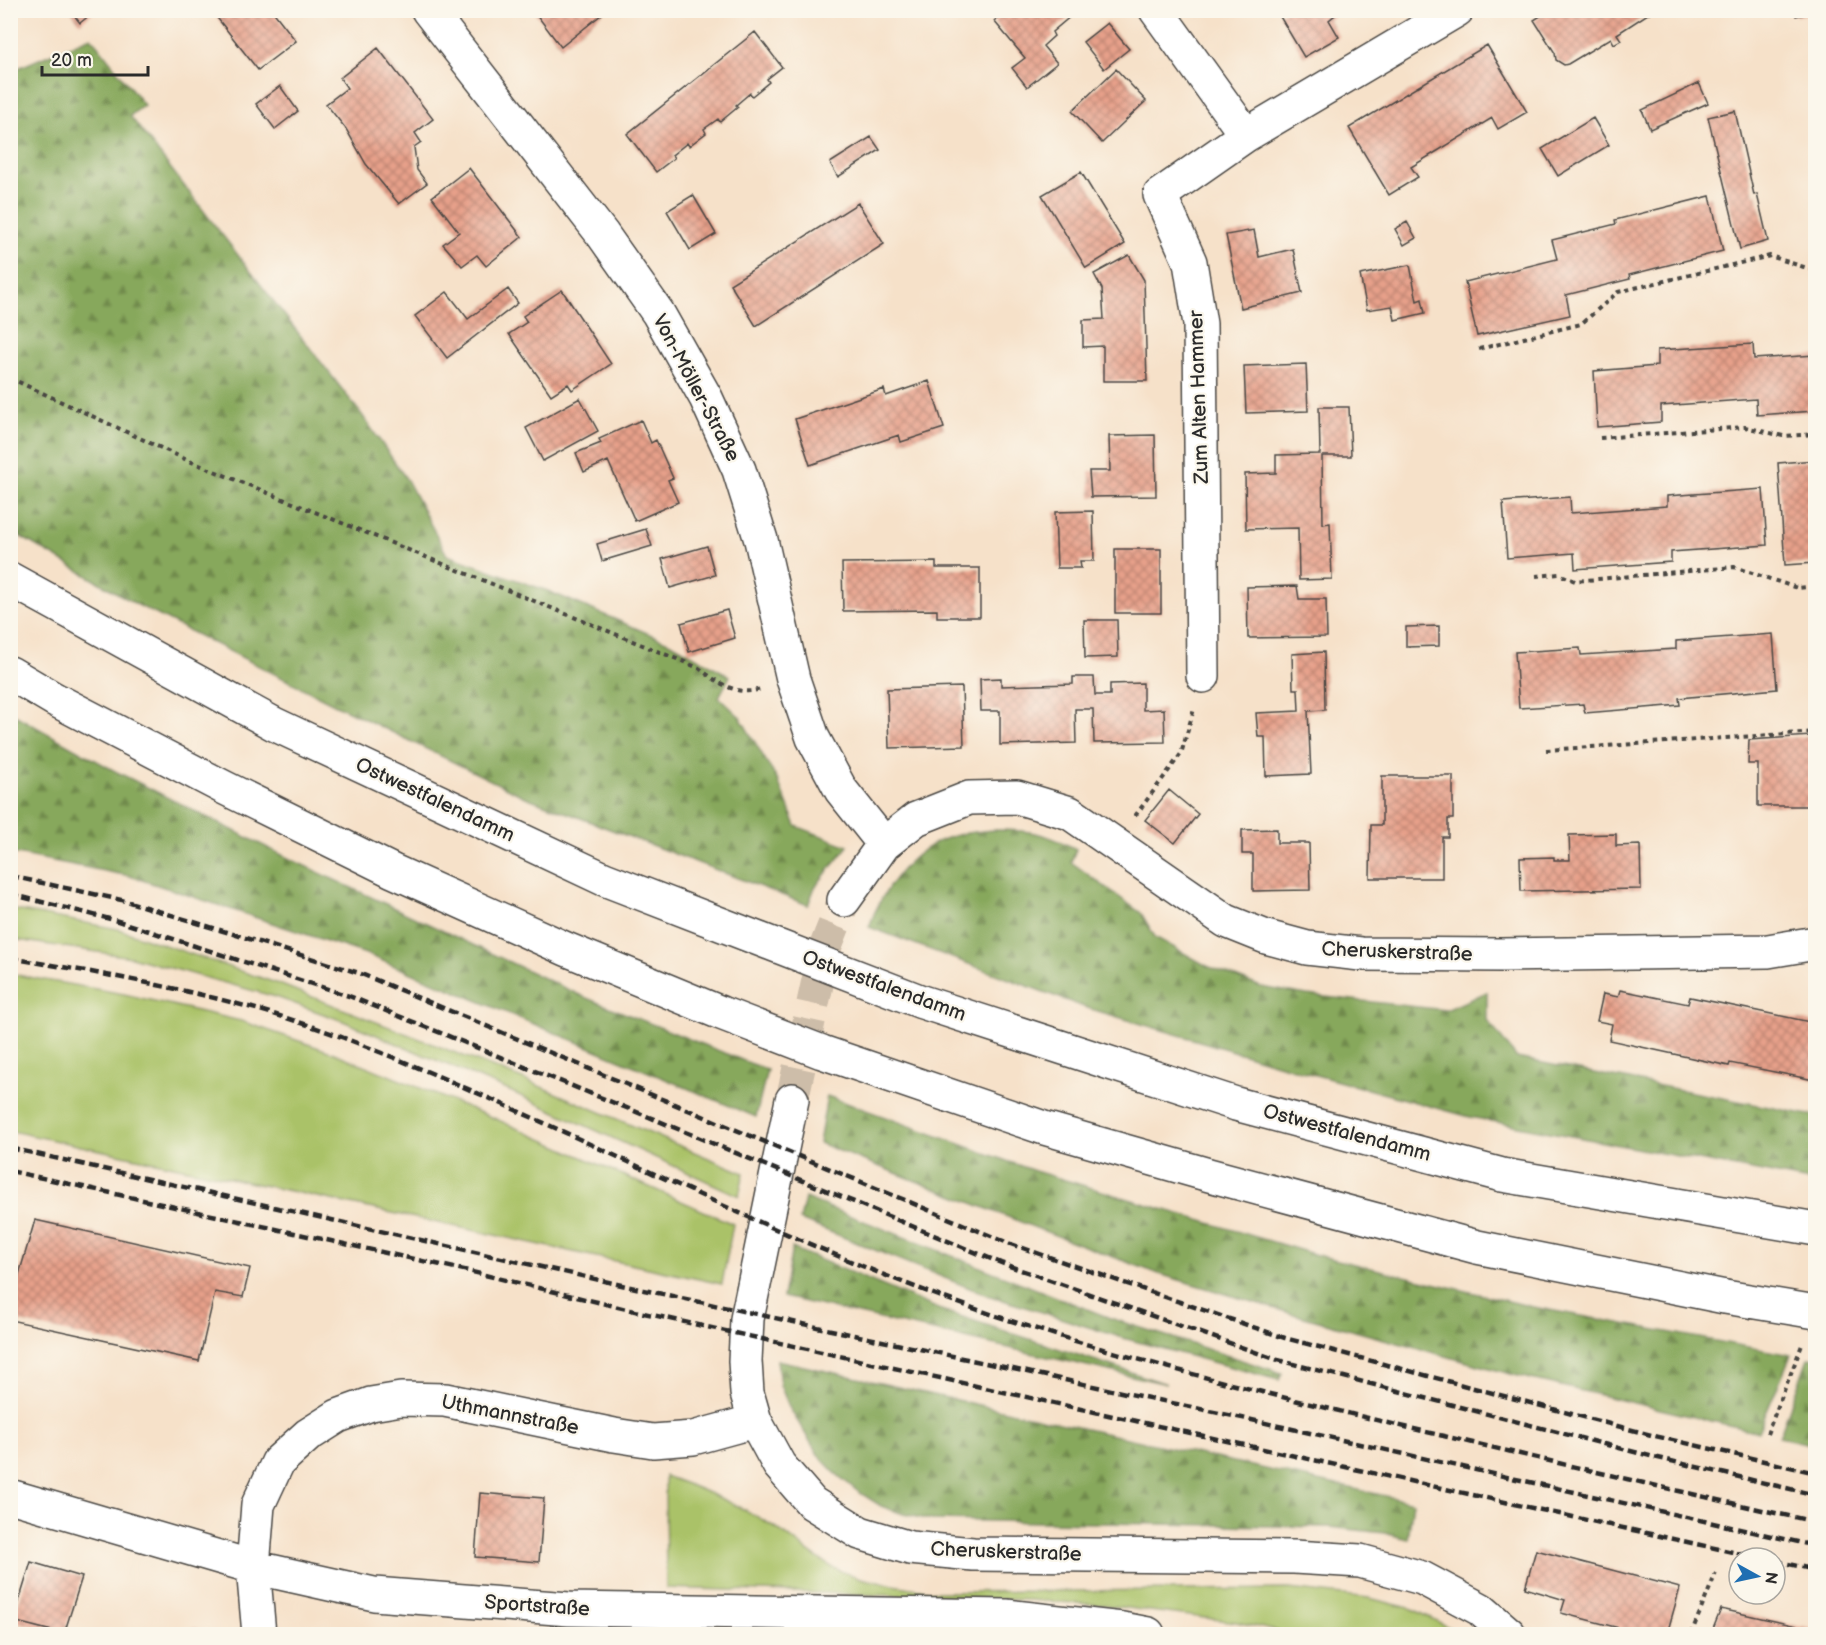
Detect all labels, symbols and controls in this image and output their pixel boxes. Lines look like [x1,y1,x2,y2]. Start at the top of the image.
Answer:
scale bar [42,39,148,77]
text: 20 m [51,50,92,71]
street label: Zum Alten Hammer [1184,309,1214,485]
street label: Von-Möller-Straße [647,310,745,466]
street label: Ostwestfalendamm [352,753,518,847]
street label: Cheruskerstraße [1321,937,1473,967]
street label: Ostwestfalendamm [799,945,969,1027]
street label: Ostwestfalendamm [1261,1099,1433,1167]
street label: Uthmannstraße [439,1390,581,1440]
street label: Cheruskerstraße [930,1537,1082,1567]
north arrow [1727,1546,1787,1606]
text: N [1760,1571,1781,1585]
street label: Sportstraße [483,1590,591,1622]

